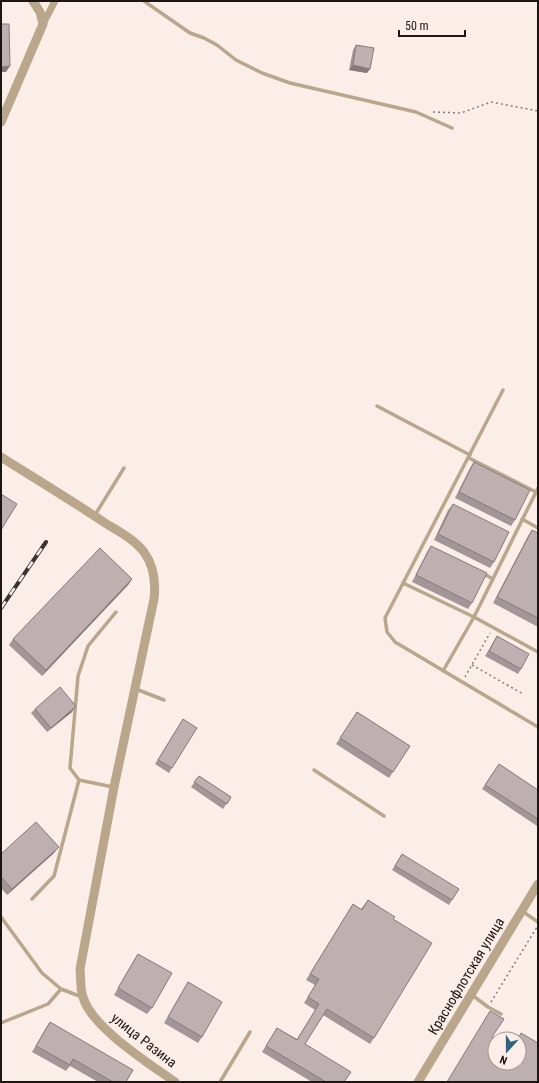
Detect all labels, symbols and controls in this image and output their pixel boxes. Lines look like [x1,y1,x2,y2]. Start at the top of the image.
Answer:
scale bar [399,12,465,38]
text: 50 m [405,19,429,33]
street label: Краснофлотская улица [425,915,507,1037]
street label: улица Разина [108,1009,180,1071]
north arrow [487,1031,527,1071]
text: N [498,1053,509,1067]

